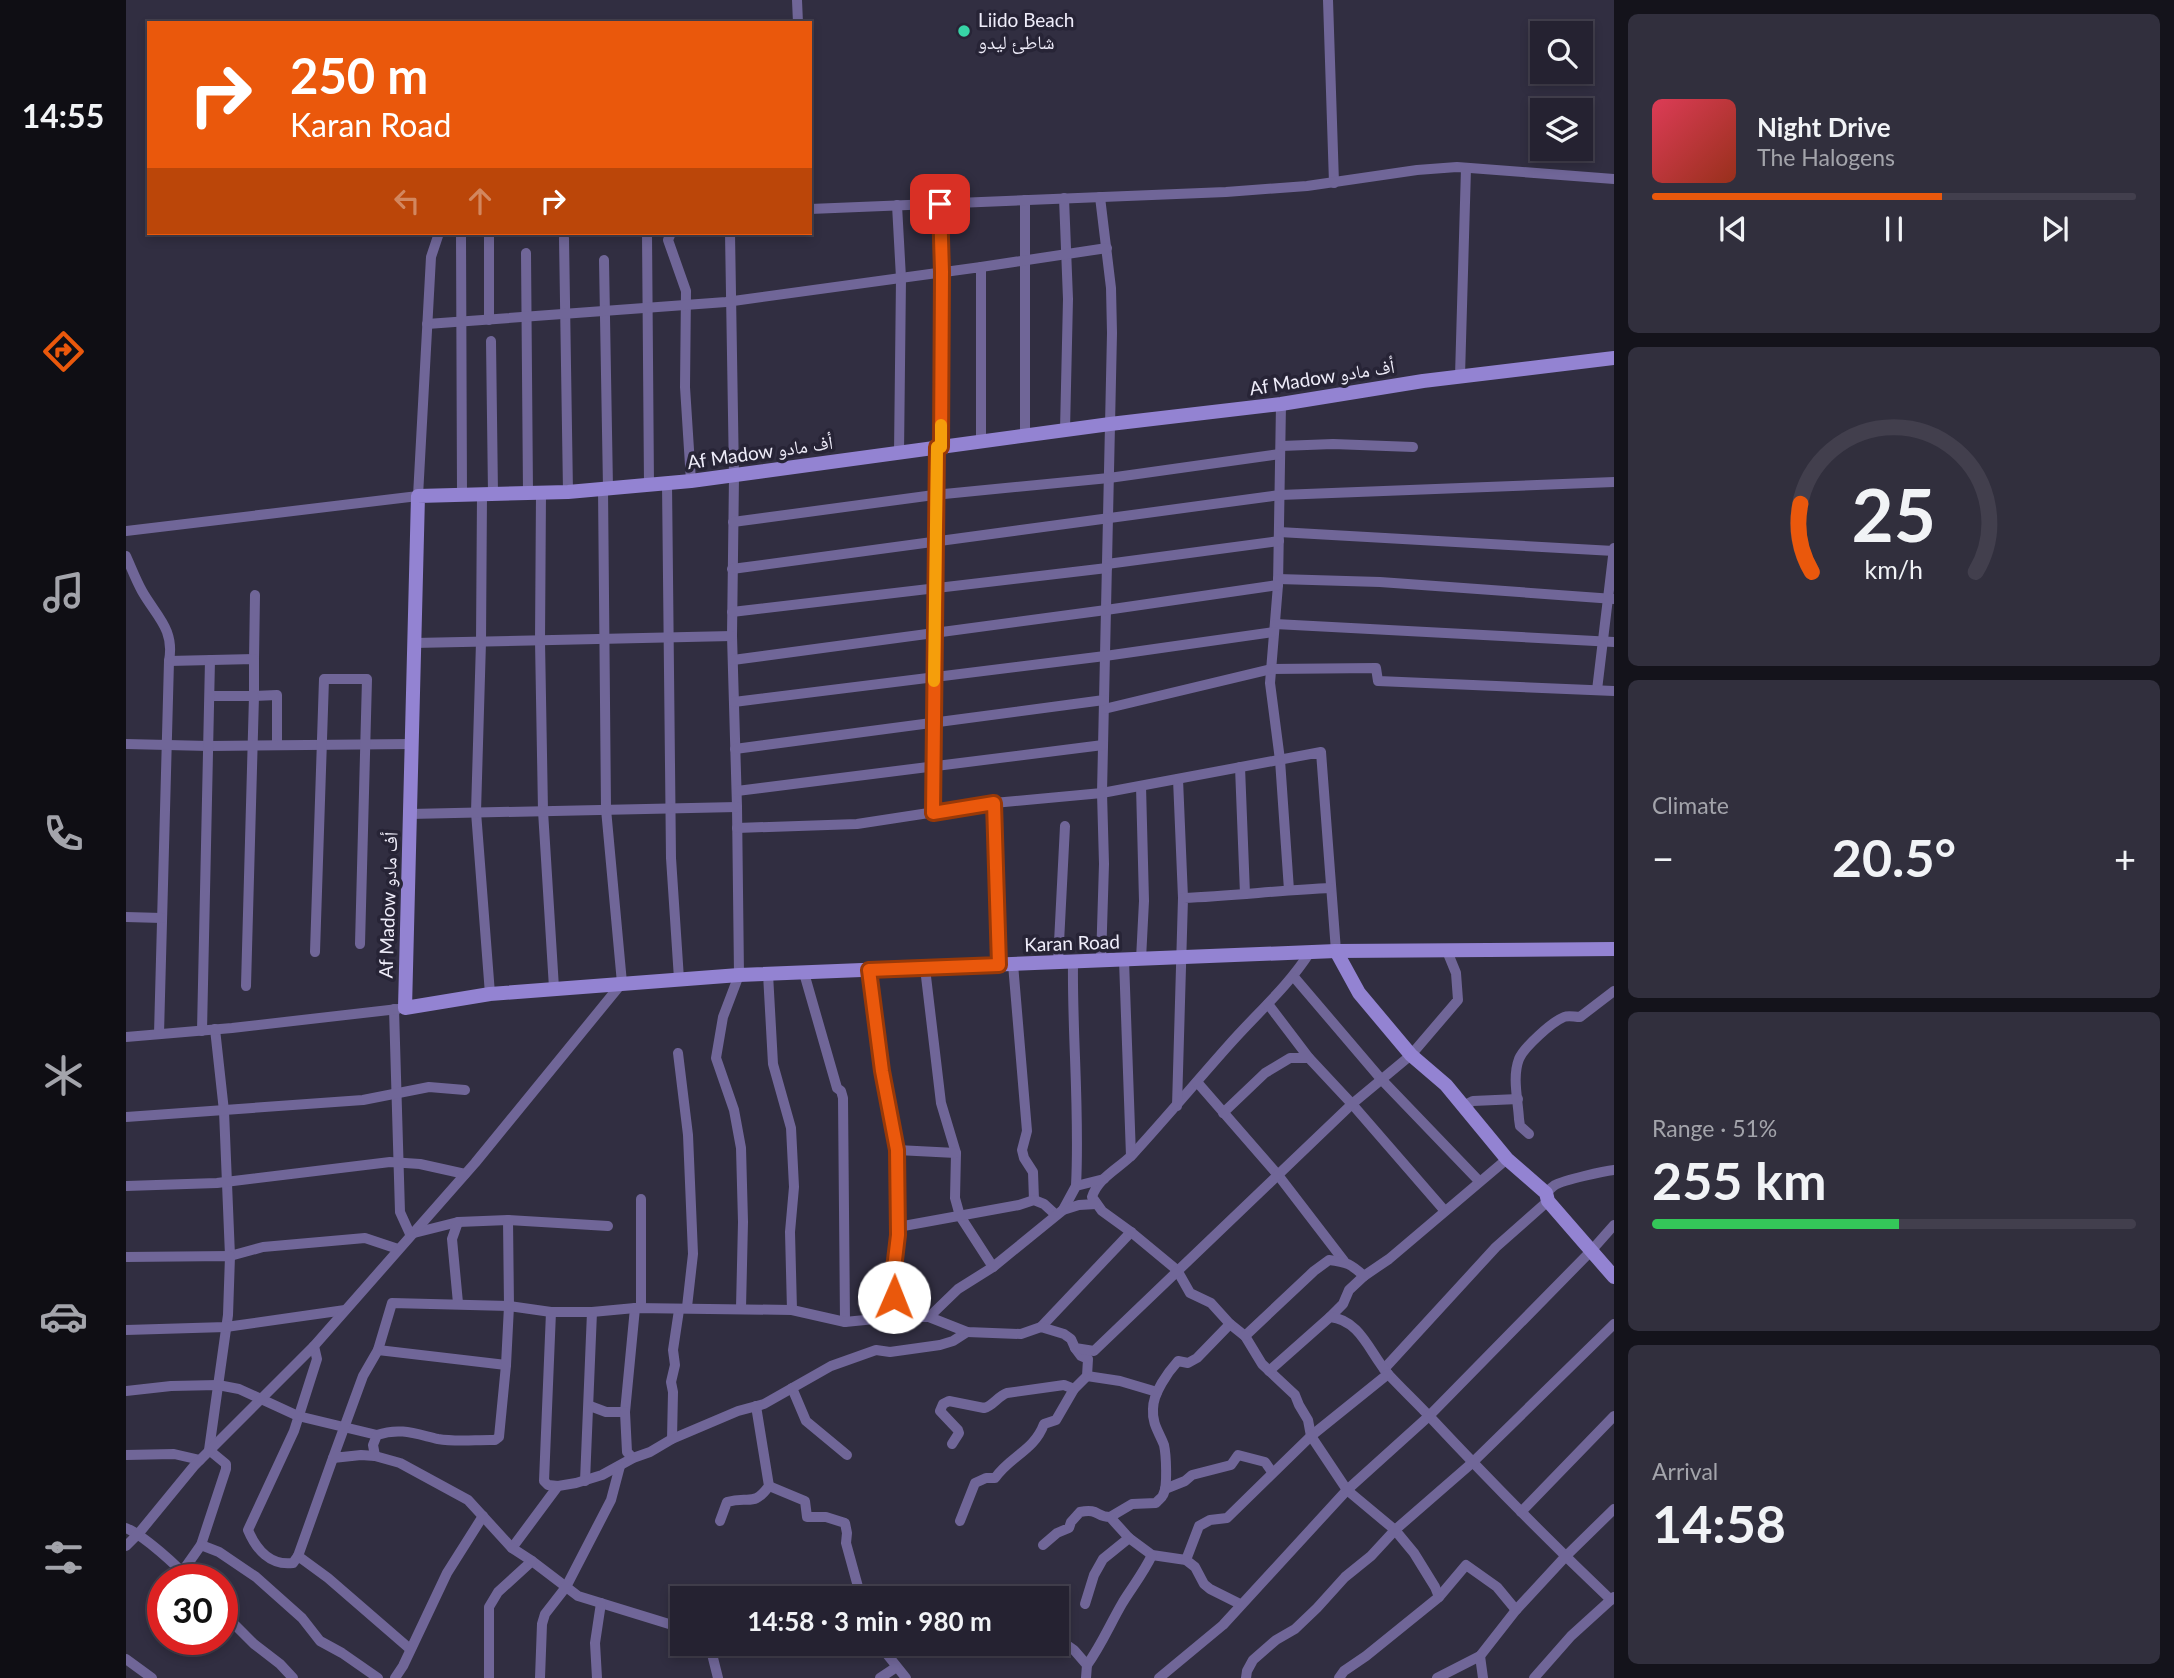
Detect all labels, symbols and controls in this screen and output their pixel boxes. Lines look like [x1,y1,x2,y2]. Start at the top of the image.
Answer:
place label: Liido Beach شاطئ ليدو [978,8,1074,54]
map controls [1530,21,1593,161]
button: search [1530,21,1593,84]
marker: Liido Beach شاطئ ليدو [956,23,972,39]
text: 250 m [290,46,428,104]
icon: right [175,49,266,140]
text: 14:55 [22,96,104,135]
button: layers [1530,98,1593,161]
text: Karan Road [290,105,451,144]
text: Night Drive [1757,111,1891,143]
text: The Halogens [1757,143,1895,171]
pin [910,174,970,234]
icon: left [388,182,426,220]
icon: ahead [461,182,499,220]
icon: right [534,182,572,220]
icon: arrive [921,185,959,223]
icon: previous [1714,210,1752,248]
icon: pause [1875,210,1913,248]
icon: next [2036,210,2074,248]
icon: directions [39,327,88,376]
street label: Af Madow أف مادو [1248,354,1396,400]
street label: Af Madow أف مادو [686,430,834,474]
text: 25 [1852,471,1936,559]
text: km/h [1865,554,1923,584]
icon: music [39,568,88,617]
text: Climate [1652,791,1729,819]
icon: phone [39,809,88,858]
text: 20.5° [1832,826,1956,888]
street label: Af Madow أف مادو [373,831,403,979]
text: − [1652,835,1674,881]
text: + [2114,835,2136,881]
street label: Karan Road [1024,929,1120,956]
icon: climate [39,1051,88,1100]
text: Range · 51% [1652,1114,1777,1142]
text: 255 km [1652,1149,1826,1211]
position arrow [857,1260,931,1334]
icon: car [39,1292,88,1341]
text: Arrival [1652,1457,1718,1485]
text: 14:58 [1652,1492,1786,1554]
icon: filters [39,1533,88,1582]
speed limit sign: 30 [147,1564,238,1655]
text: 14:58 · 3 min · 980 m [747,1605,992,1637]

